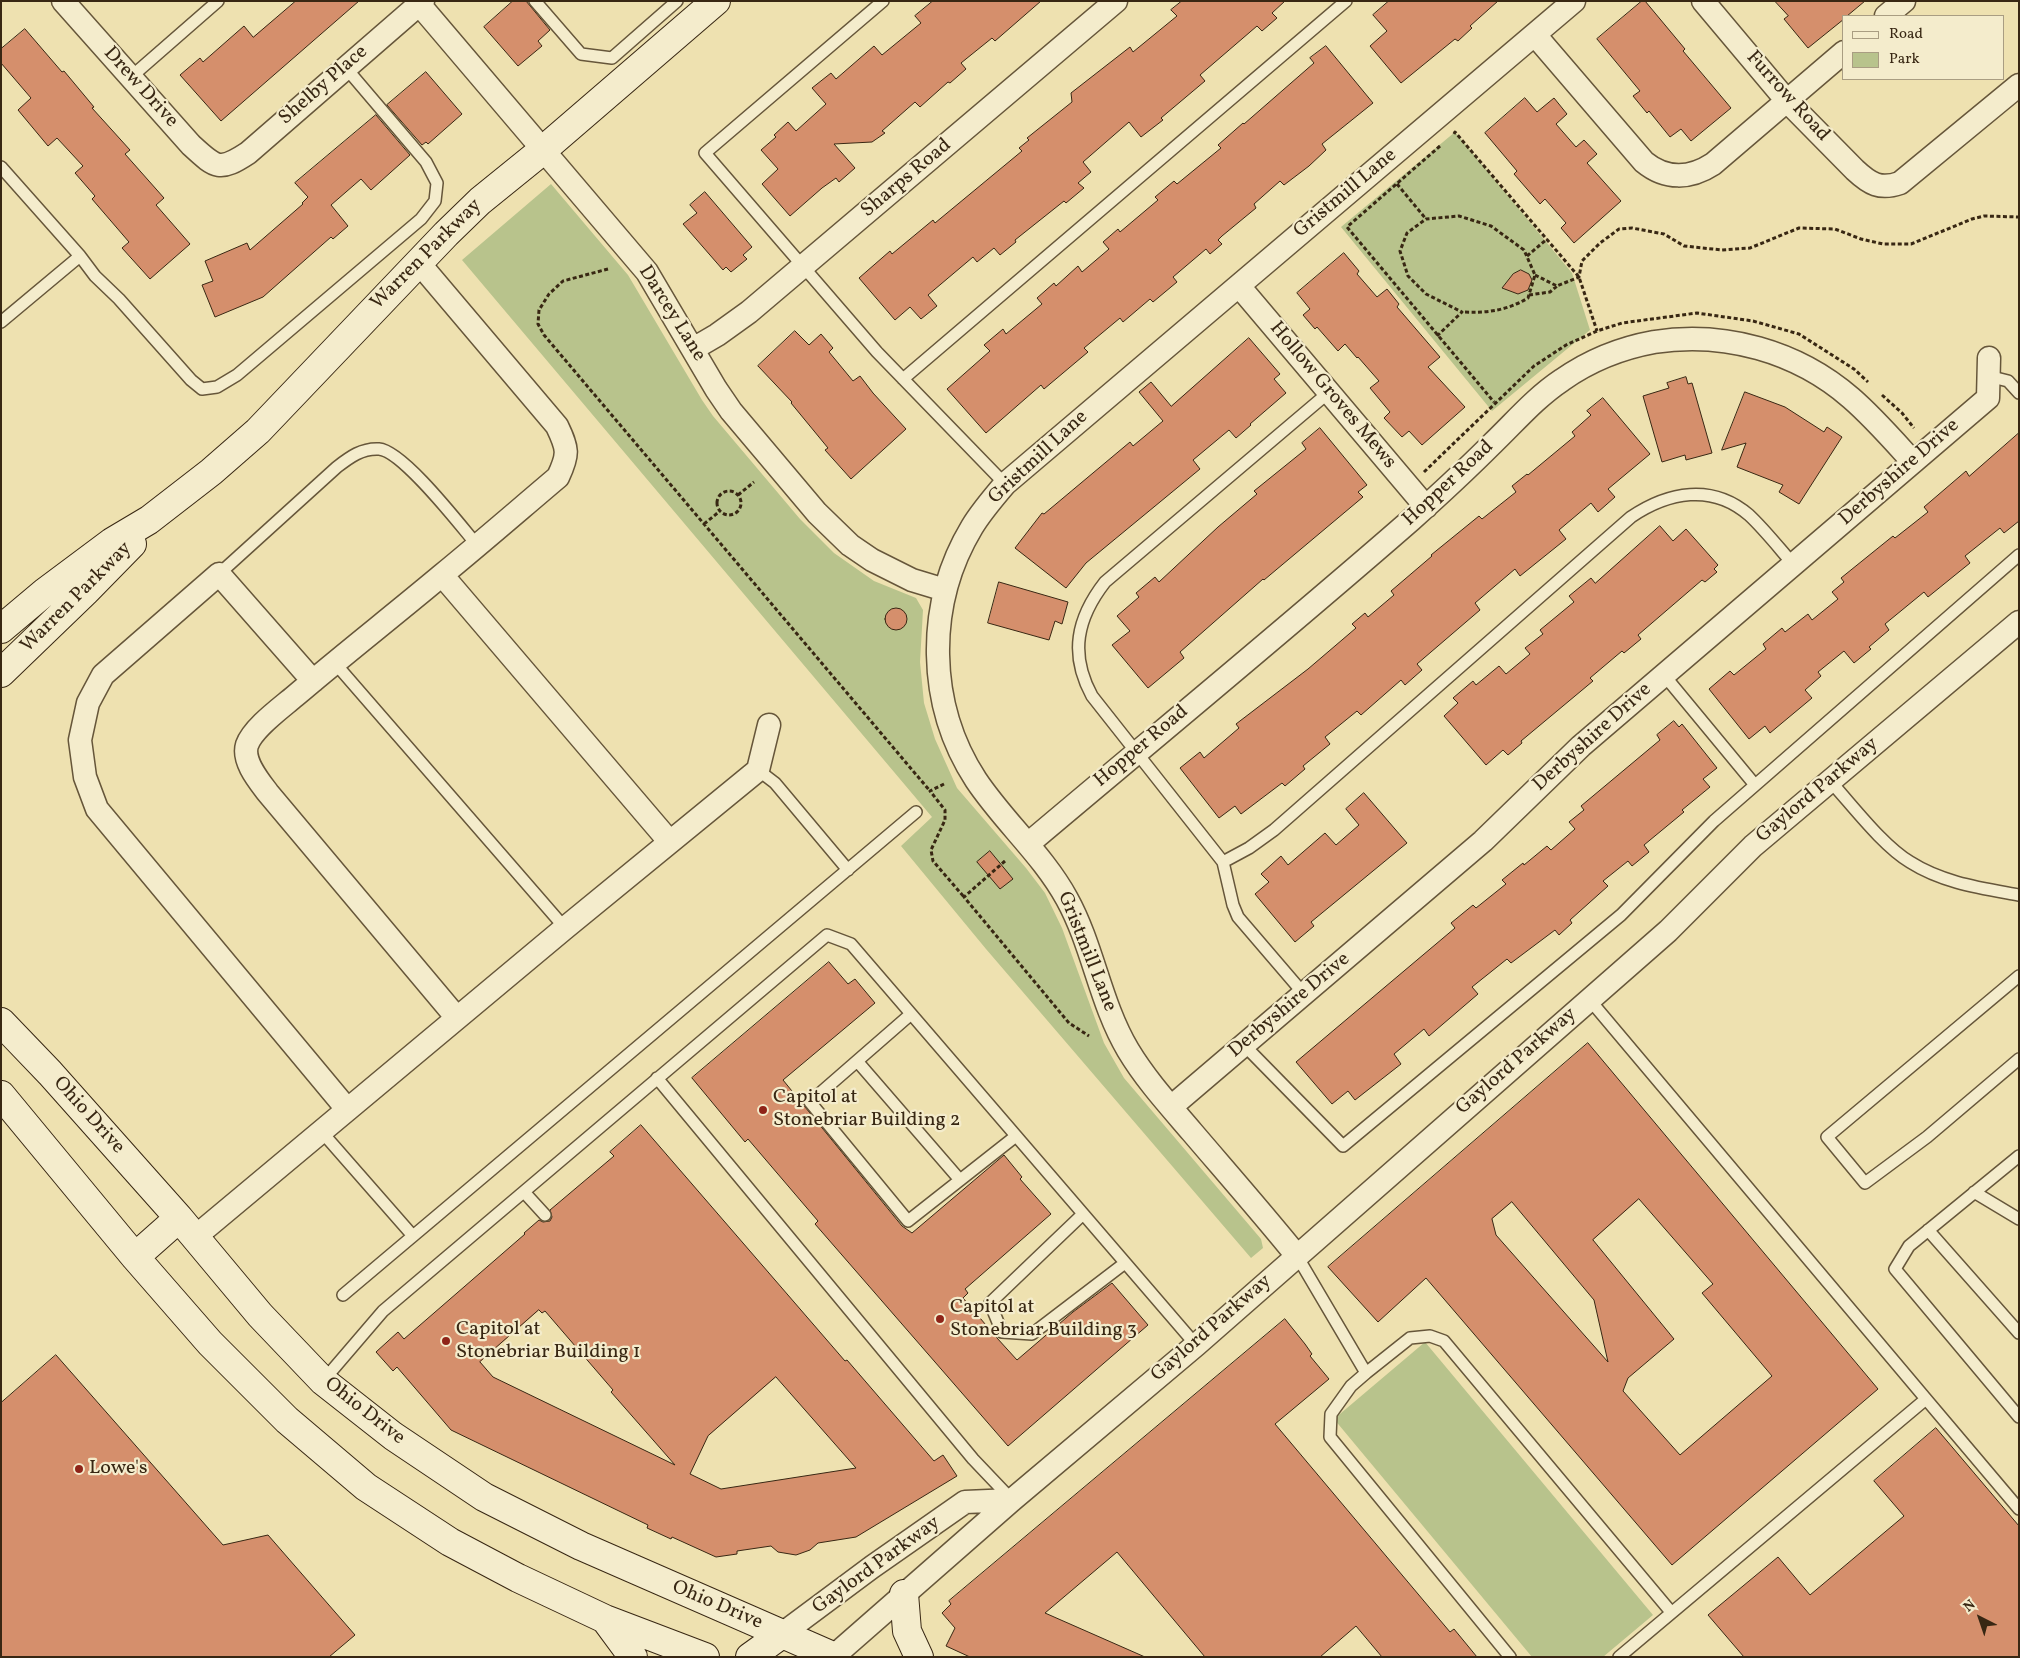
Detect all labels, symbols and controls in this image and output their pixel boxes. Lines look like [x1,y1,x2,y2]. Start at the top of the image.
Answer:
legend [1842,15,2005,80]
text: Road [1889,24,1923,45]
street label: Shelby Place [275,41,373,131]
street label: Drew Drive [97,43,183,133]
street label: Furrow Road [1740,47,1834,147]
text: Park [1889,49,1920,70]
street label: Sharps Road [857,134,957,224]
street label: Gristmill Lane [1290,144,1402,244]
street label: Warren Parkway [366,194,488,316]
street label: Darcey Lane [632,262,710,366]
street label: Hollow Groves Mews [1263,318,1401,474]
street label: Gristmill Lane [984,406,1094,510]
street label: Derbyshire Drive [1835,414,1965,532]
street label: Hopper Road [1399,436,1499,532]
street label: Warren Parkway [16,537,138,659]
street label: Derbyshire Drive [1529,678,1657,798]
street label: Hopper Road [1090,701,1194,793]
street label: Gaylord Parkway [1752,733,1884,849]
street label: Gristmill Lane [1051,889,1121,1015]
street label: Derbyshire Drive [1224,948,1356,1064]
street label: Gaylord Parkway [1452,1003,1582,1121]
street label: Ohio Drive [47,1072,129,1160]
place label: Capitol at Stonebriar Building 2 [773,1086,961,1133]
marker: Capitol at Stonebriar Building 2 [757,1104,769,1116]
street label: Gaylord Parkway [1147,1270,1277,1388]
place label: Capitol at Stonebriar Building 3 [950,1296,1137,1343]
marker: Capitol at Stonebriar Building 3 [934,1313,946,1325]
place label: Capitol at Stonebriar Building 1 [456,1318,641,1365]
marker: Capitol at Stonebriar Building 1 [440,1335,452,1347]
street label: Ohio Drive [319,1373,409,1451]
place label: Lowe's [89,1457,148,1481]
marker: Lowe's [73,1463,85,1475]
street label: Gaylord Parkway [809,1512,945,1620]
street label: Ohio Drive [668,1576,766,1636]
north arrow [1955,1593,2005,1643]
text: N [1960,1596,1980,1617]

